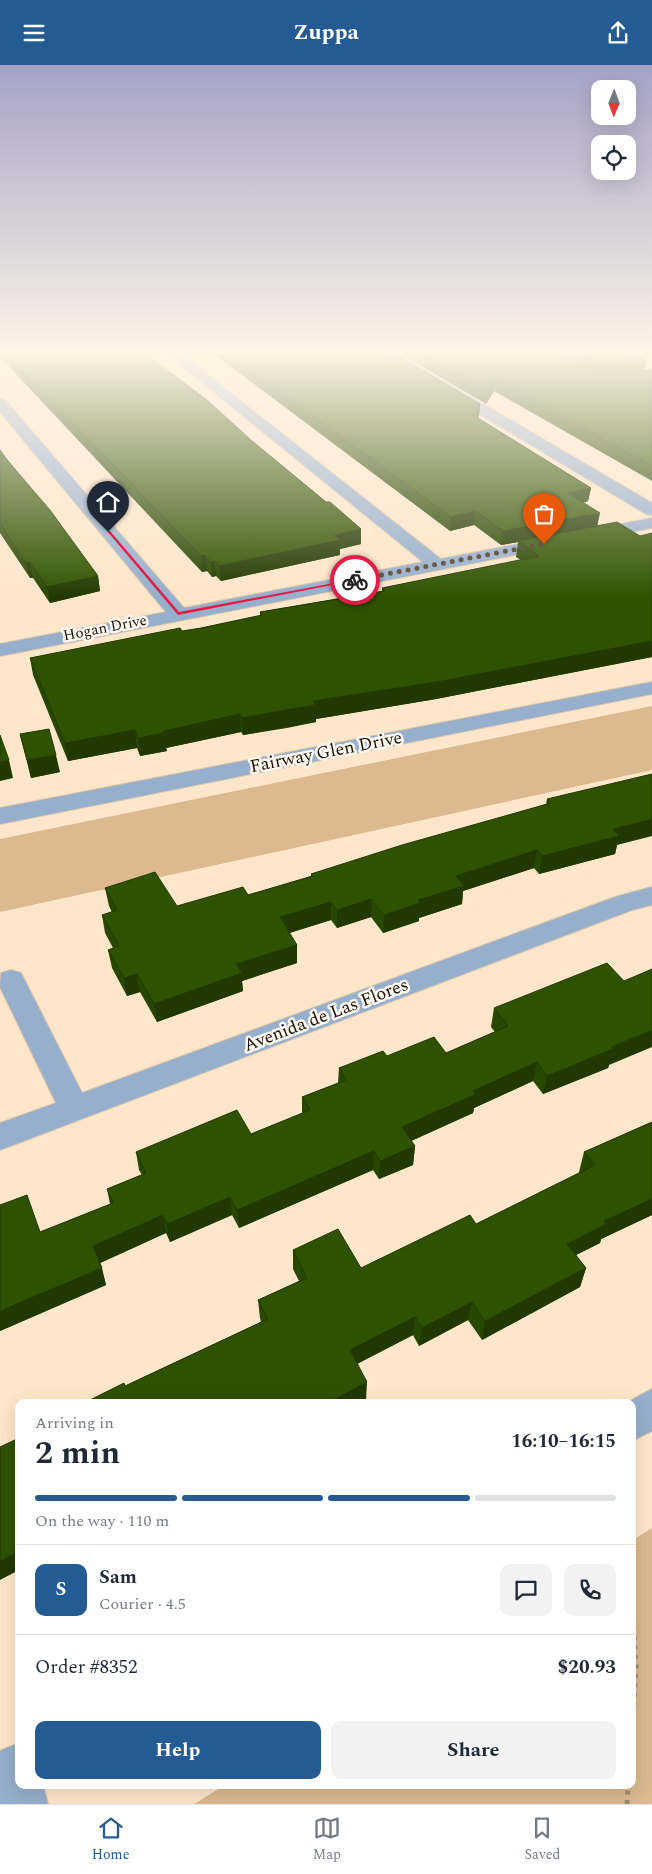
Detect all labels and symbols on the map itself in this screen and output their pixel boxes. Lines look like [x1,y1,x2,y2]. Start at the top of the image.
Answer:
north arrow [591,80,636,125]
pin [87,481,129,532]
pin [523,493,565,544]
courier [330,555,380,605]
street label: Hogan Drive [61,609,149,647]
street label: Fairway Glen Drive [248,724,404,780]
street label: Avenida de Las Flores [240,971,412,1059]

